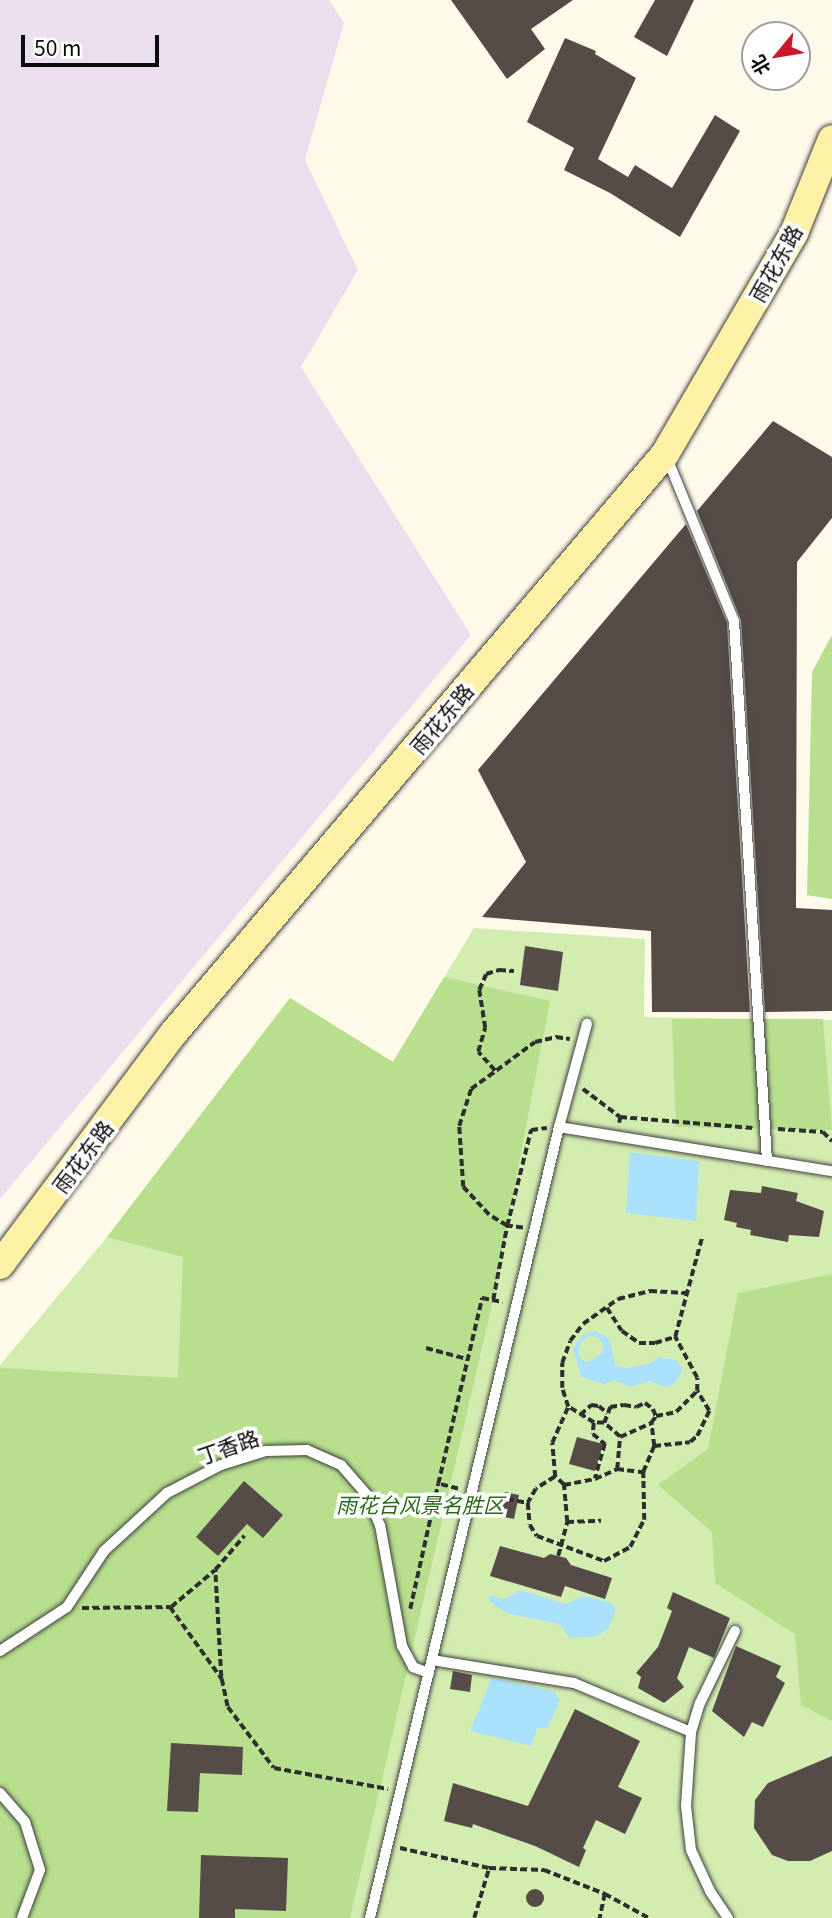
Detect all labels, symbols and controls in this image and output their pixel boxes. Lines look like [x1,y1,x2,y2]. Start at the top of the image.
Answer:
scale bar [24,21,163,65]
north arrow [741,21,811,91]
text: 50 m [34,32,81,62]
text: 北 [743,51,776,81]
street label: 雨花东路 [744,220,806,306]
street label: 雨花东路 [404,678,478,758]
street label: 雨花东路 [47,1115,117,1197]
street label: 丁香路 [194,1424,262,1468]
park label: 雨花台风景名胜区 [336,1491,504,1517]

